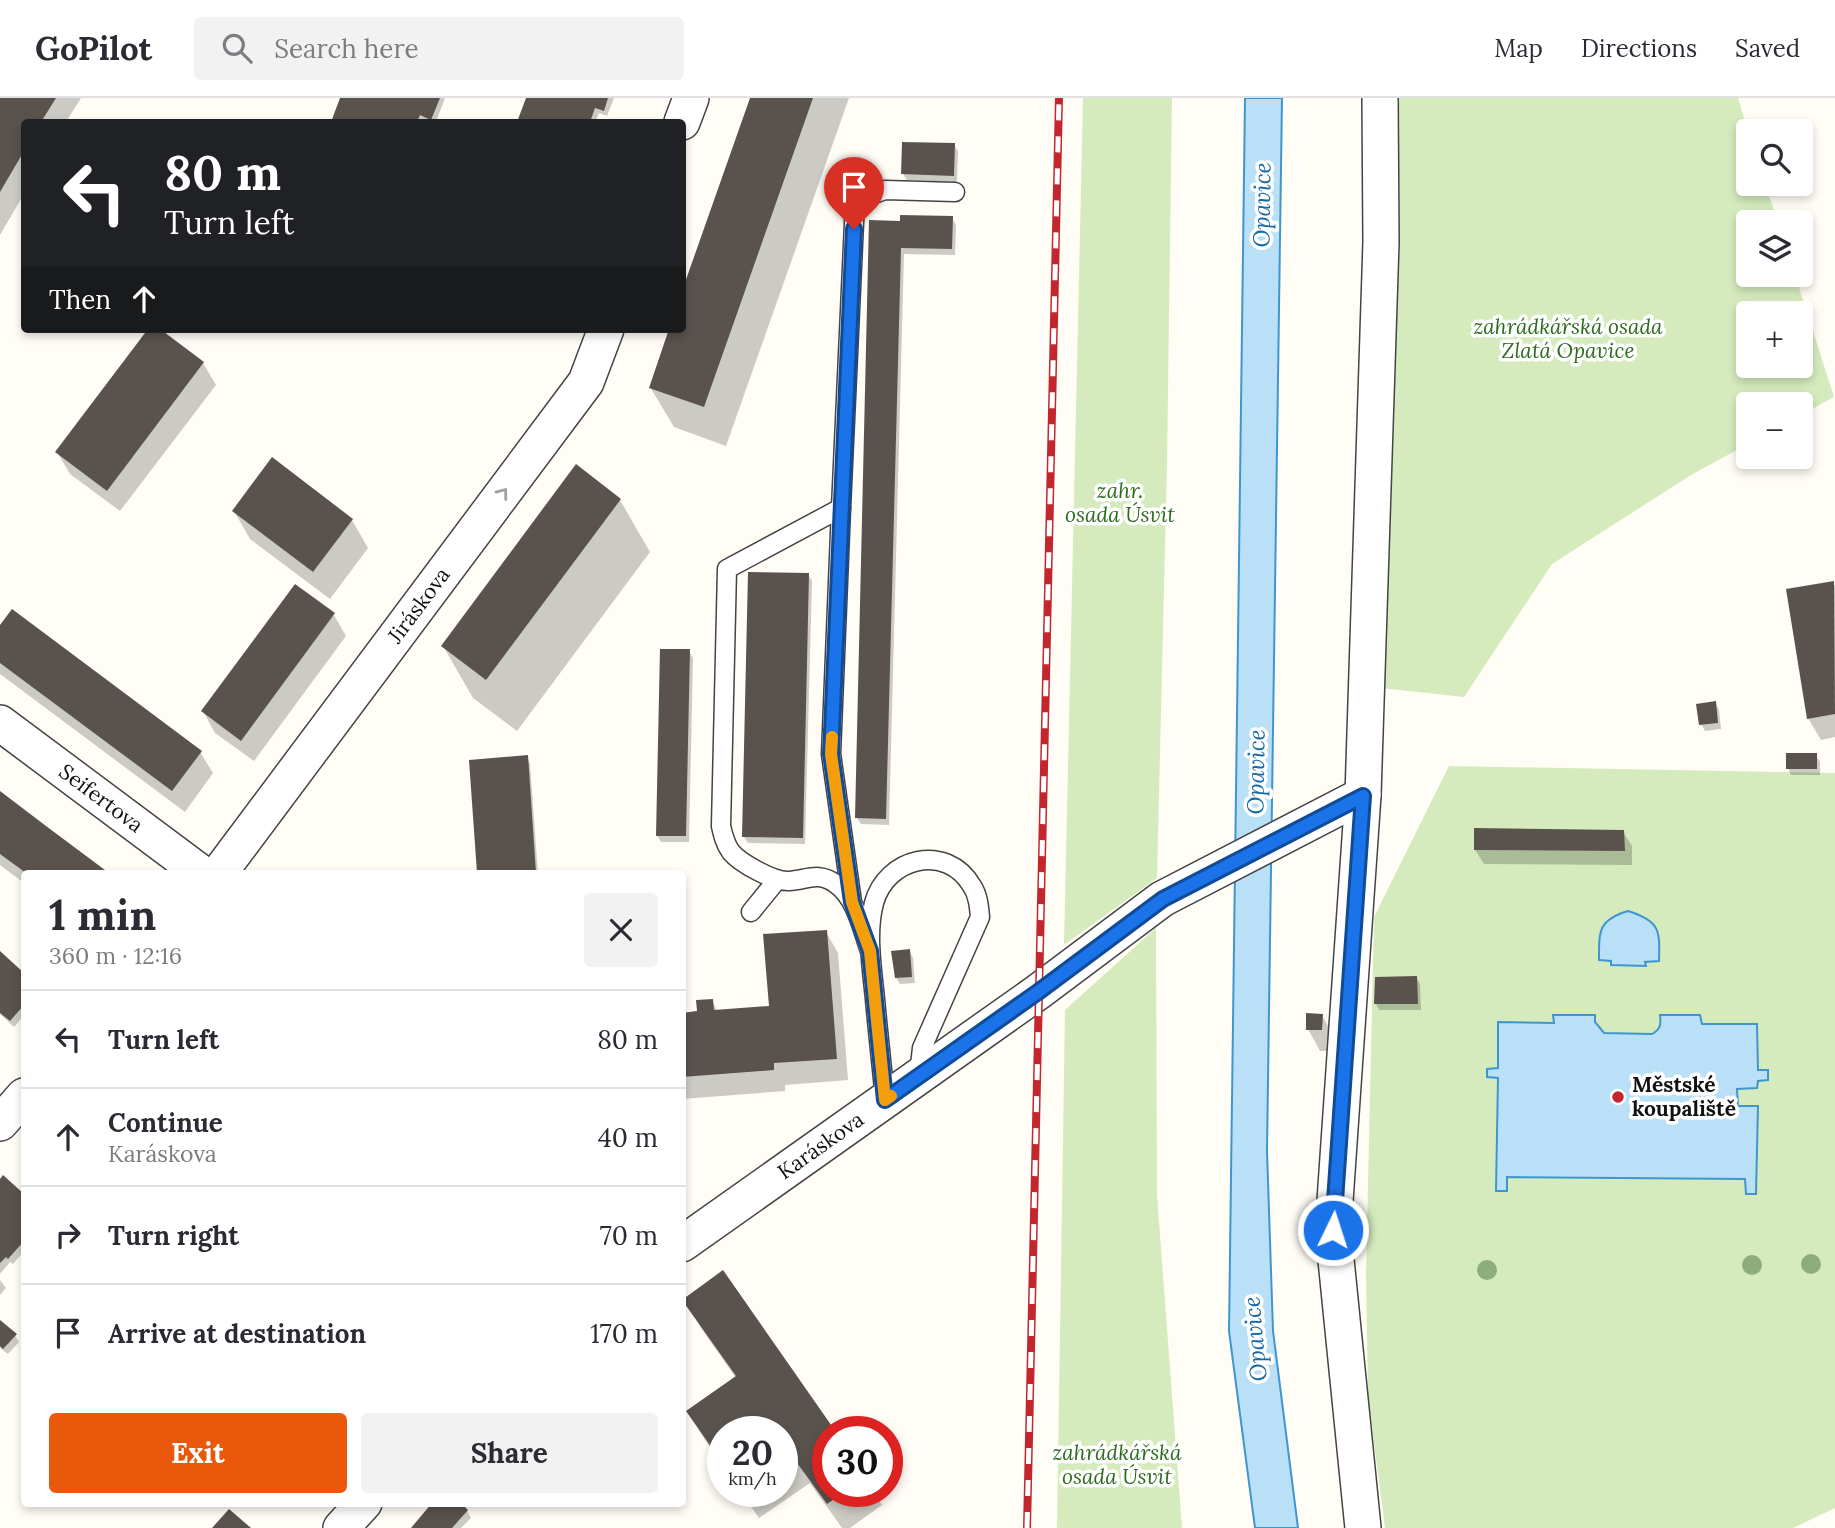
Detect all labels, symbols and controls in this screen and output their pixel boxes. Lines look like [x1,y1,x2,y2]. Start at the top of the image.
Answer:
search box [194,17,684,80]
text: GoPilot [35,27,152,69]
icon: search [218,29,256,67]
text: Search here [274,32,419,65]
text: Map [1494,33,1543,64]
text: Directions [1581,33,1697,64]
text: Saved [1735,33,1800,64]
map controls [1736,119,1813,469]
button: search [1736,119,1813,196]
text: 80 m [164,141,281,203]
icon: left [49,147,140,238]
pin [824,157,884,229]
water label: Opavice [1246,162,1277,248]
icon: arrive [835,168,873,206]
text: Turn left [164,202,294,243]
button: layers [1736,210,1813,287]
icon: ahead [125,280,163,318]
text: Then [49,283,111,316]
button: + [1736,301,1813,378]
park label: zahrádkářská osada Zlatá Opavice [1473,313,1663,364]
button: − [1736,392,1813,469]
park label: zahr. osada Úsvit [1065,477,1175,528]
one-way arrow [495,488,508,501]
street label: Jiráskova [381,562,456,649]
water label: Opavice [1240,729,1271,815]
street label: Seifertova [54,758,149,838]
text: 1 min [49,888,156,942]
button: close [584,893,658,967]
text: 360 m · 12:16 [49,941,182,970]
icon: left [49,1020,87,1058]
text: Turn left [108,1023,219,1056]
text: 80 m [597,1023,658,1056]
place label: Městské koupaliště [1632,1071,1736,1122]
marker: Městské koupaliště [1610,1089,1626,1105]
text: Continue [108,1106,223,1139]
street label: Karáskova [772,1106,869,1185]
icon: ahead [49,1118,87,1156]
text: 40 m [598,1121,658,1154]
text: Karáskova [108,1139,217,1168]
position arrow [1296,1193,1370,1267]
icon: right [49,1216,87,1254]
text: Turn right [108,1219,239,1252]
text: 70 m [600,1219,658,1252]
water label: Opavice [1236,1295,1273,1383]
icon: arrive [49,1314,87,1352]
text: Arrive at destination [108,1317,366,1350]
text: 170 m [590,1317,658,1350]
button: Exit [49,1413,347,1493]
button: Share [361,1413,658,1493]
speed limit sign: 30 [812,1416,903,1507]
text: 20 [732,1430,773,1475]
park label: zahrádkářská osada Úsvit [1052,1439,1182,1490]
text: km/h [728,1467,777,1490]

